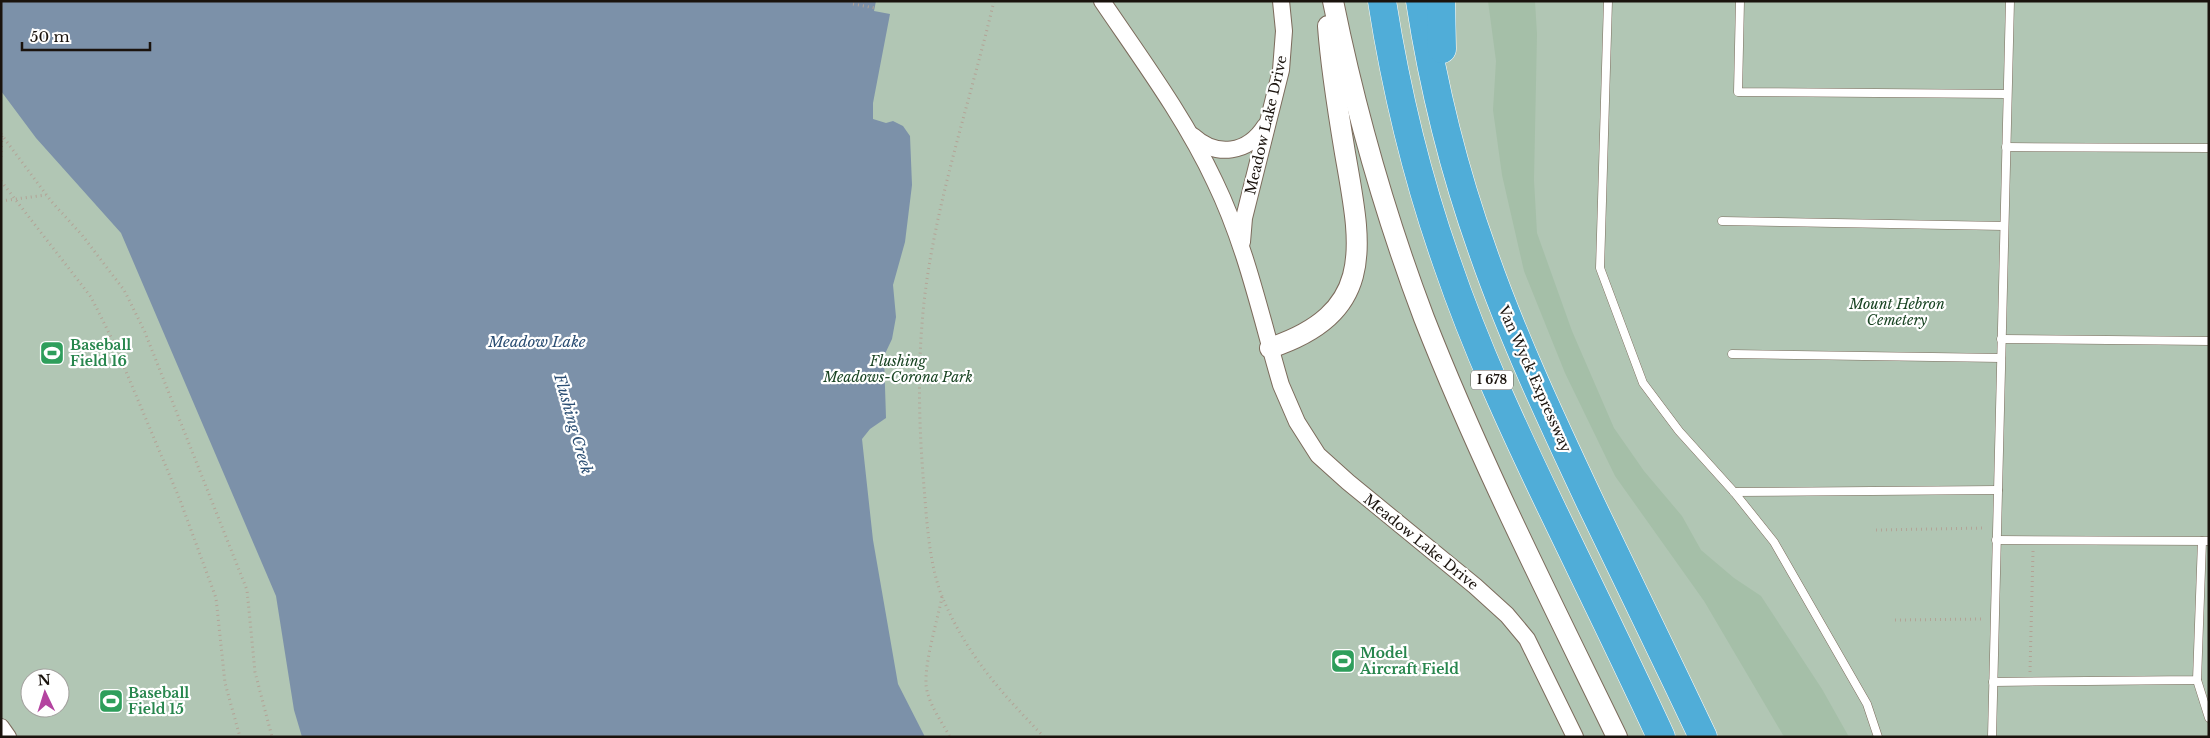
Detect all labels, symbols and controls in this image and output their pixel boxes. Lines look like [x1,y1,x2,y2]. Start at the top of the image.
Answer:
scale bar [22,20,150,52]
text: 50 m [30,27,70,46]
street label: Meadow Lake Drive [1241,53,1291,197]
park label: Mount Hebron Cemetery [1848,295,1945,329]
street label: Van Wyck Expressway [1494,302,1576,455]
water label: Meadow Lake [487,332,586,351]
place label: Baseball Field 16 [70,336,131,370]
sports icon: Baseball Field 16 [39,340,65,366]
park label: Flushing Meadows-Corona Park [822,352,973,386]
road number: I 678 [1471,370,1513,390]
water label: Flushing Creek [550,371,597,476]
street label: Meadow Lake Drive [1360,490,1482,594]
place label: Model Aircraft Field [1359,644,1459,678]
sports icon: Model Aircraft Field [1330,648,1356,674]
north arrow [20,668,70,718]
text: N [37,671,51,689]
place label: Baseball Field 15 [128,684,189,718]
sports icon: Baseball Field 15 [98,688,124,714]

